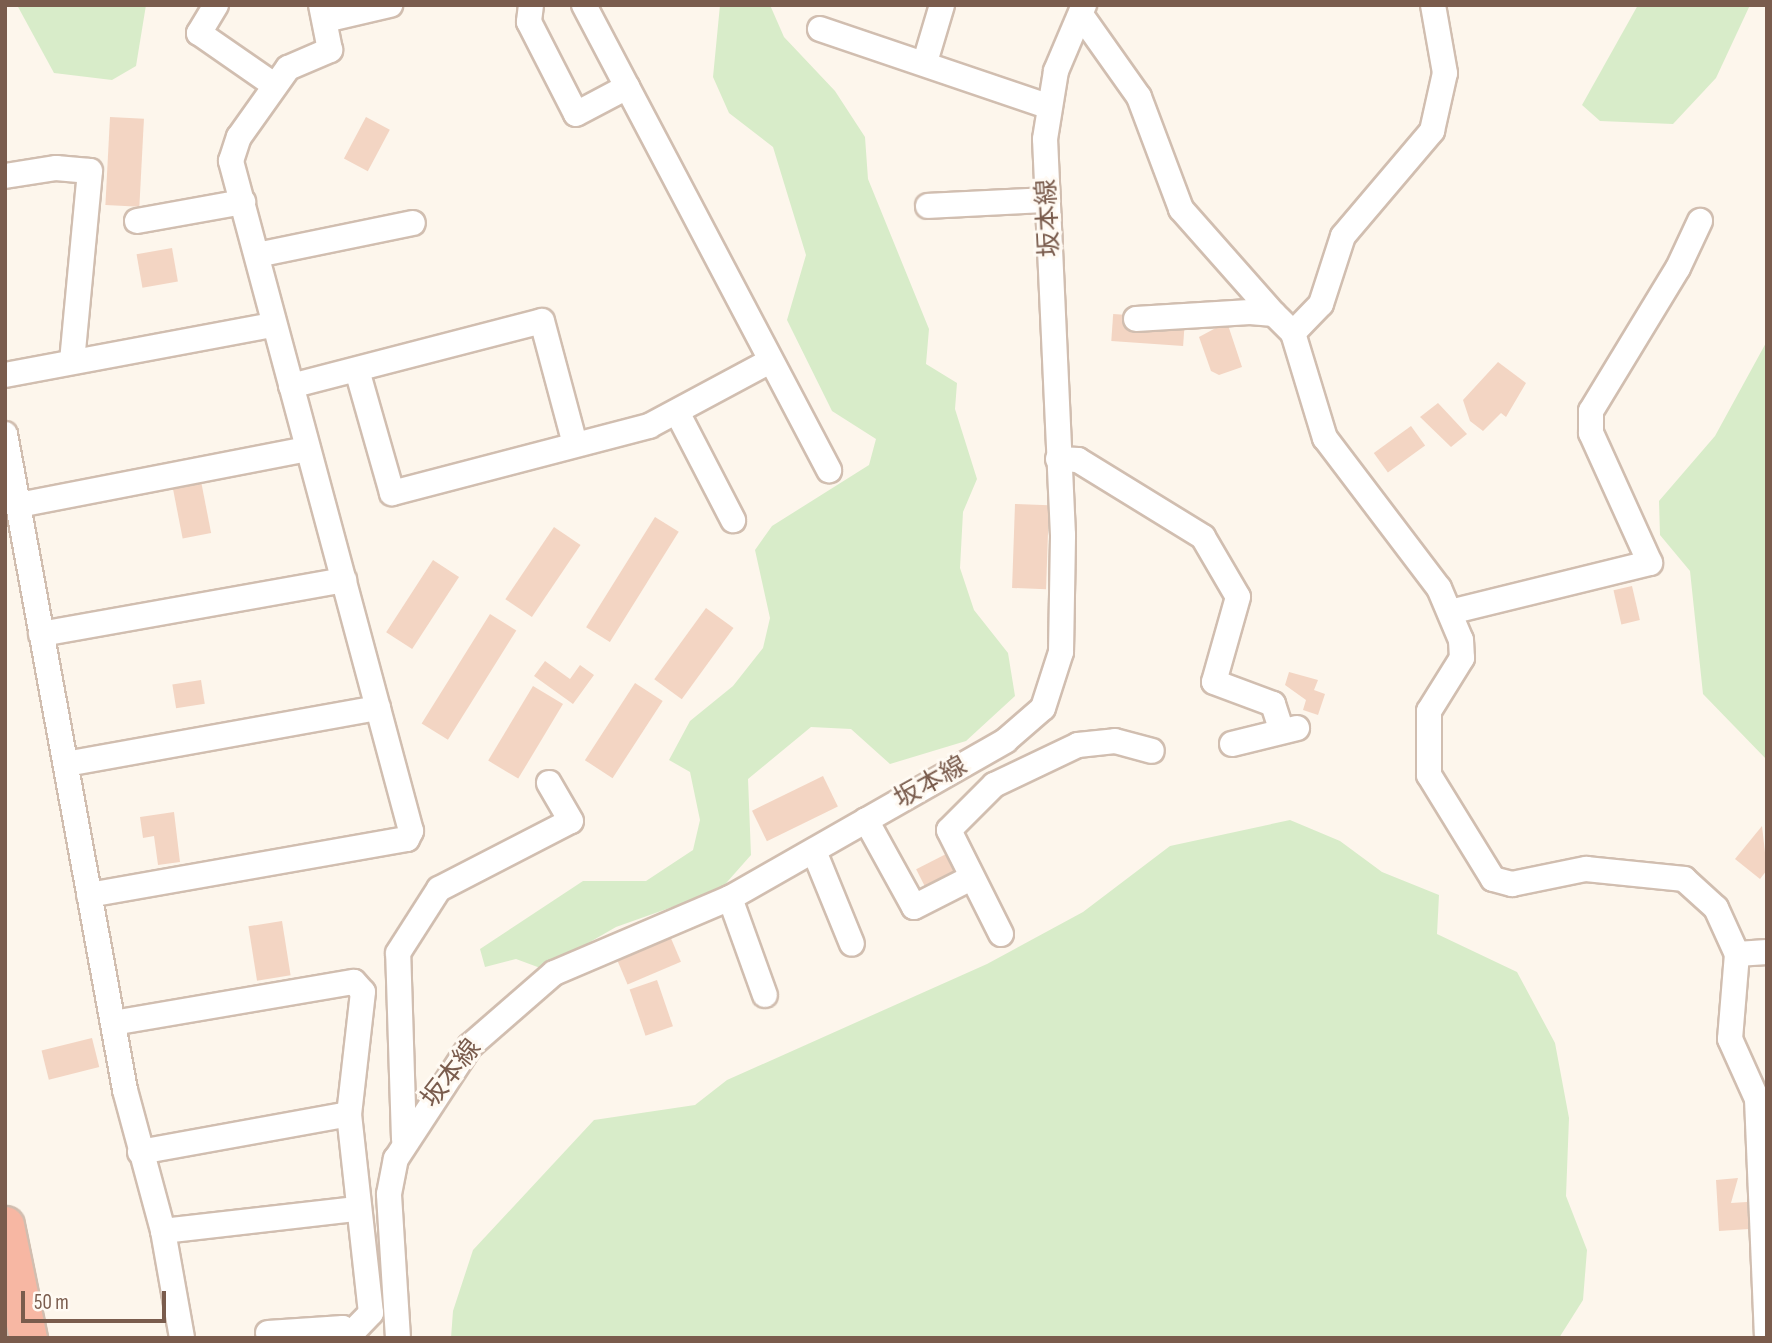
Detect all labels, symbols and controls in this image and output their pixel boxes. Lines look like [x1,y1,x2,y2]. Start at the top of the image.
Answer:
street label: 坂本線 [1031,178,1067,258]
street label: 坂本線 [889,750,973,816]
street label: 坂本線 [416,1034,488,1114]
scale bar [24,1276,170,1320]
text: 50 m [34,1290,69,1315]

